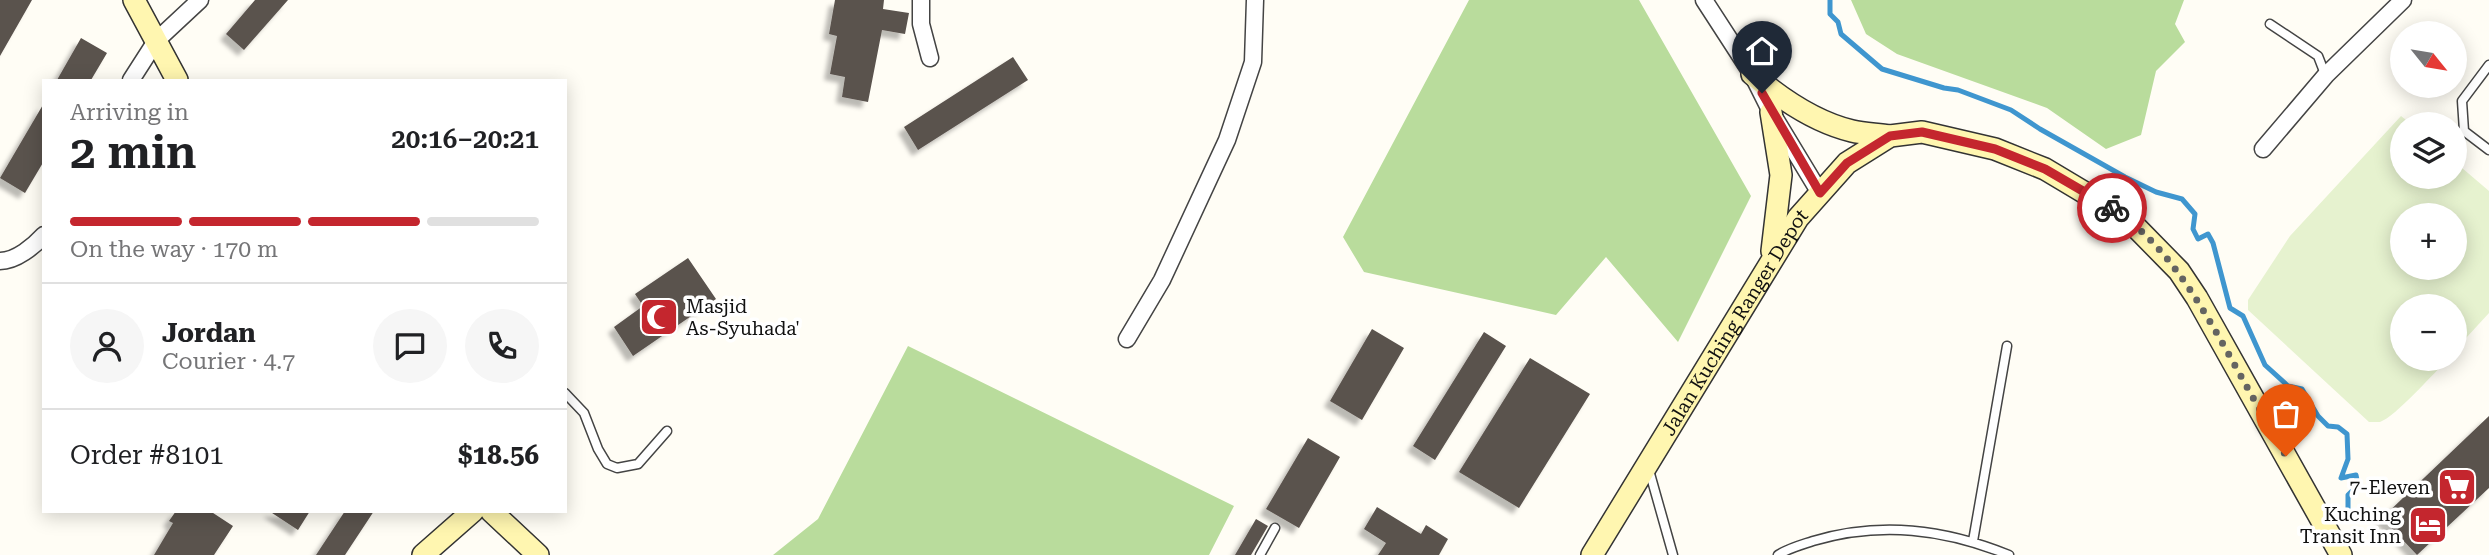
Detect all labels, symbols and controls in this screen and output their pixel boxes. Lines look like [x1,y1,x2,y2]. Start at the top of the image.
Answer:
pin [1732,21,1792,93]
north arrow [2390,21,2468,98]
map controls [2390,21,2467,371]
icon: home [1743,32,1781,70]
text: Arriving in [70,99,189,126]
button: layers [2390,112,2467,189]
text: 20:16–20:21 [391,124,539,154]
text: 2 min [70,125,197,179]
courier [2077,173,2147,243]
icon: bike [2093,189,2131,227]
button: + [2390,203,2467,280]
street label: Jalan Kuching Ranger Depot [1657,204,1813,440]
text: On the way · 170 m [70,236,278,263]
button: − [2390,294,2467,371]
place label: Masjid As-Syuhada' [686,295,800,340]
mosque icon: Masjid As-Syuhada' [638,296,680,338]
button: person [70,309,144,383]
button: chat [373,309,447,383]
button: phone [465,309,539,383]
text: Jordan [162,318,256,348]
text: Courier · 4.7 [162,348,295,375]
pin [2256,384,2316,456]
icon: bag [2267,395,2305,433]
text: Order #8101 [70,440,224,470]
text: $18.56 [458,440,539,470]
supermarket icon: 7-Eleven [2436,466,2478,508]
place label: 7-Eleven [2349,476,2430,499]
place label: Kuching Transit Inn [2300,503,2401,548]
hotel icon: Kuching Transit Inn [2407,504,2449,546]

